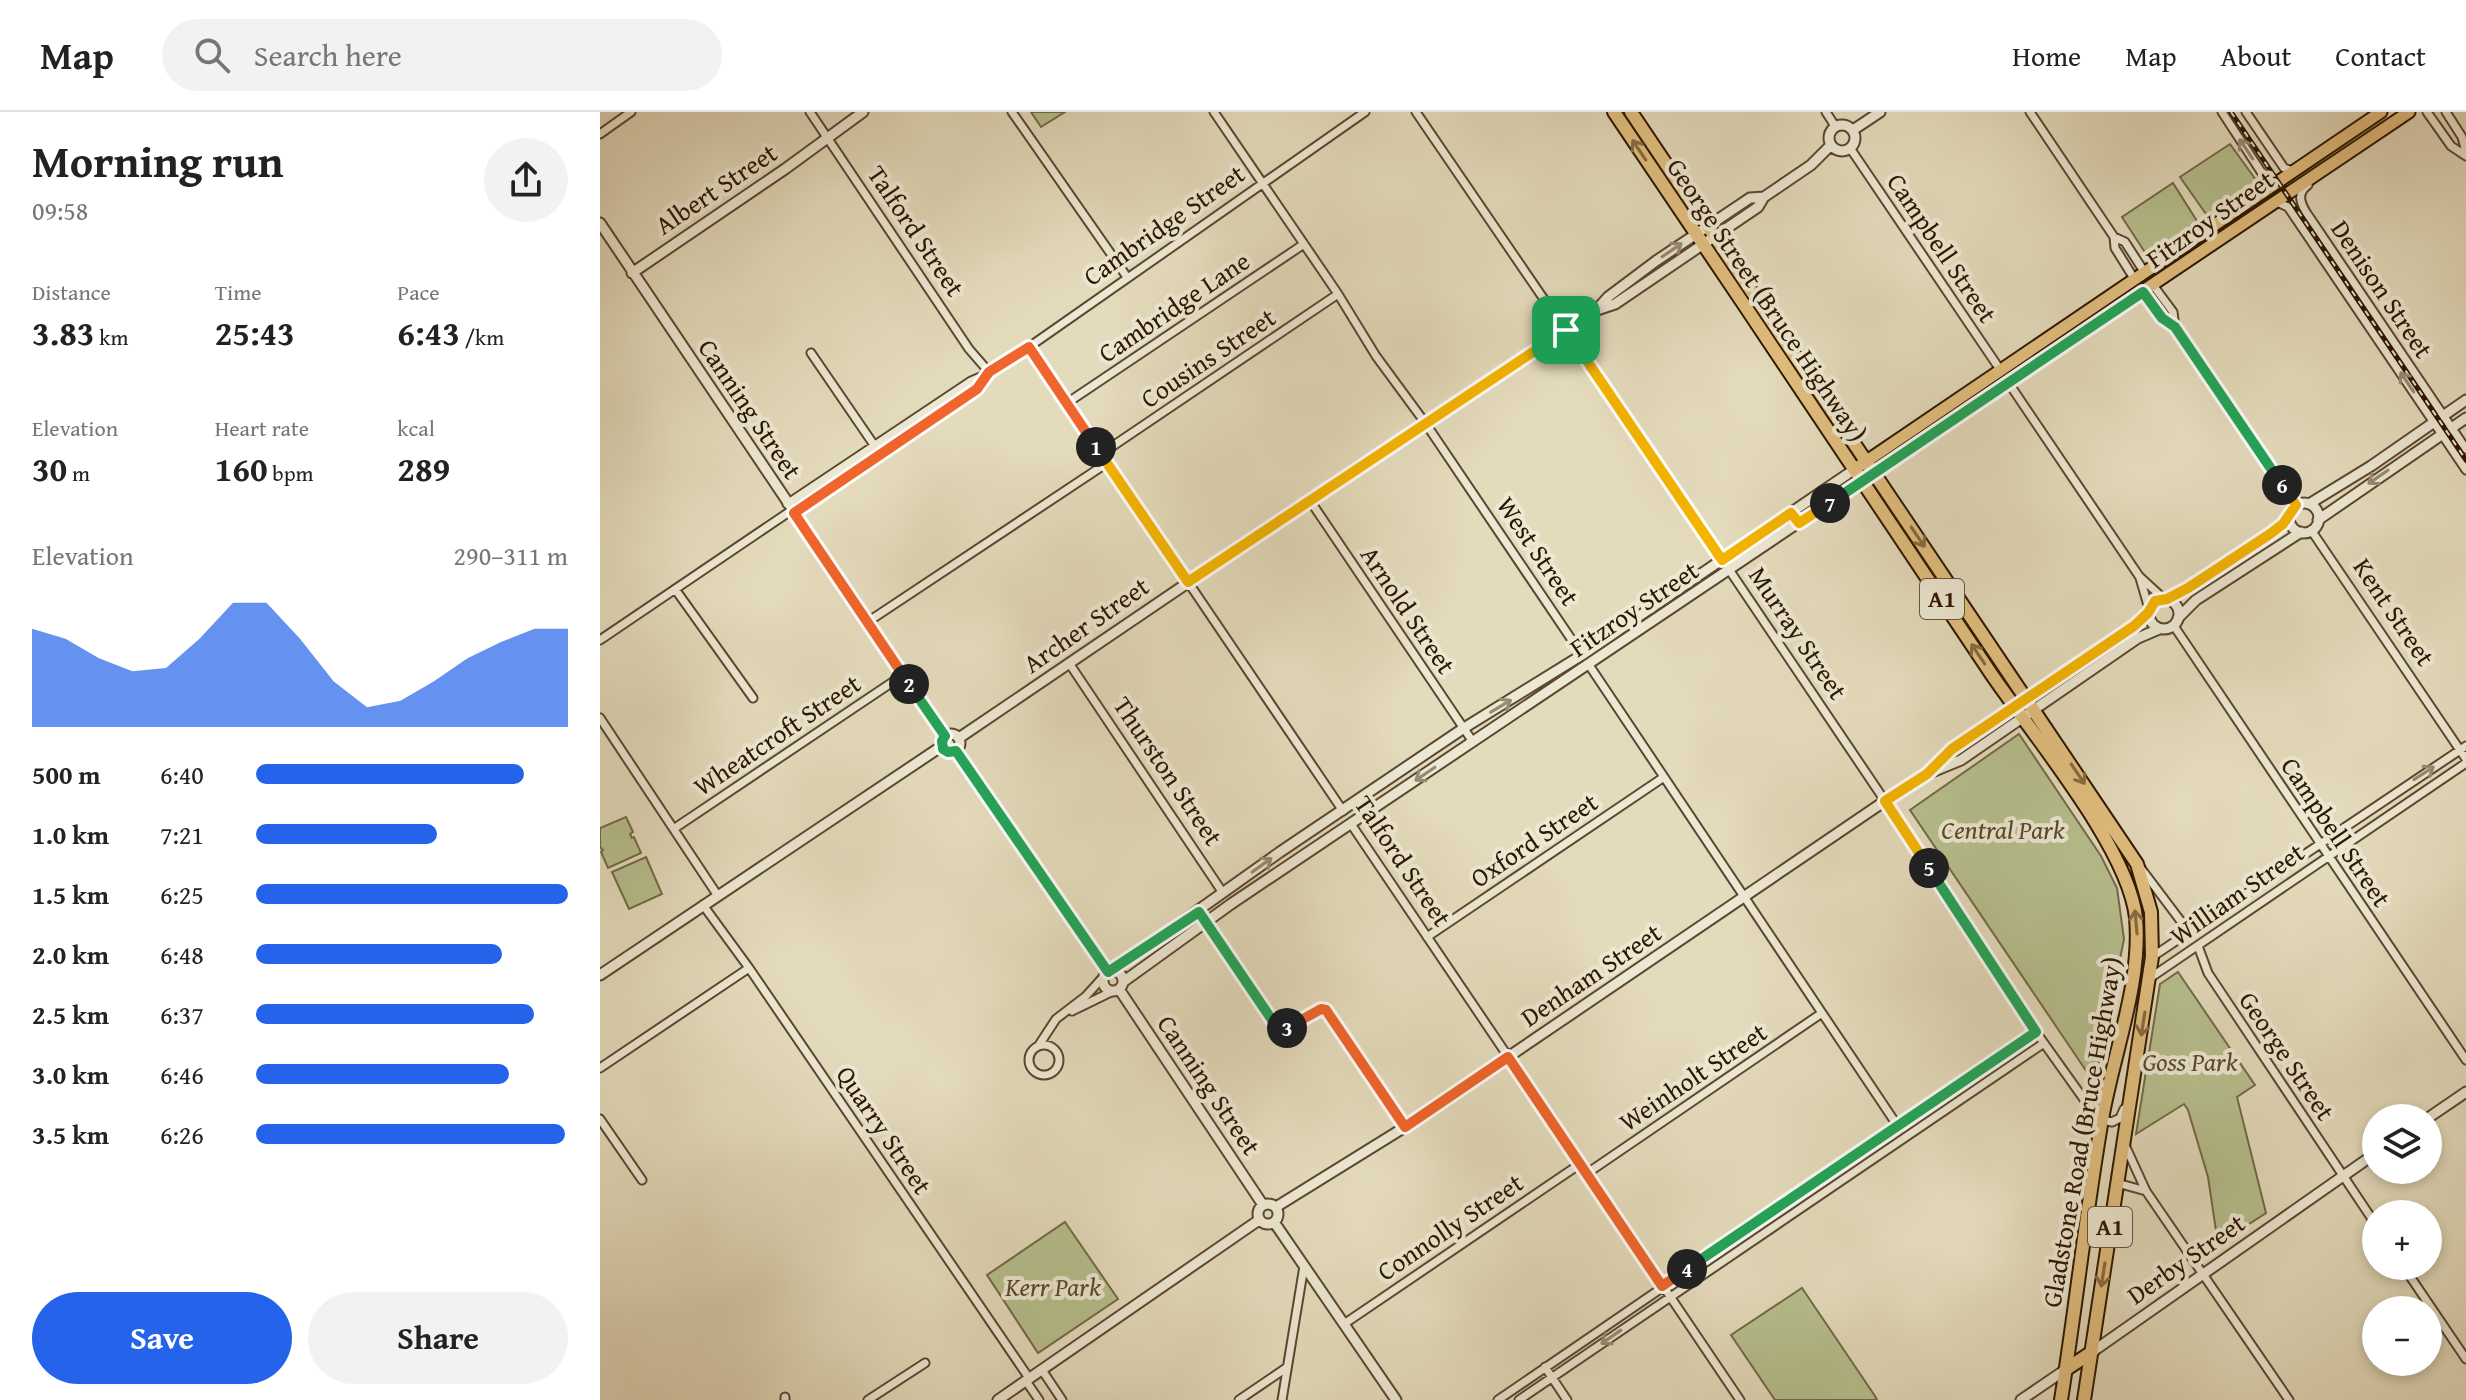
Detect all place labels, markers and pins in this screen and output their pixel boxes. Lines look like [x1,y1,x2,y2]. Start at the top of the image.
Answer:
pin [1532,296,1600,364]
pin: 1 [1076,427,1116,467]
pin: 6 [2262,465,2302,505]
pin: 7 [1810,483,1850,523]
pin: 2 [889,664,929,704]
pin: 5 [1909,848,1949,888]
pin: 3 [1267,1008,1307,1048]
pin: 4 [1667,1249,1707,1289]

